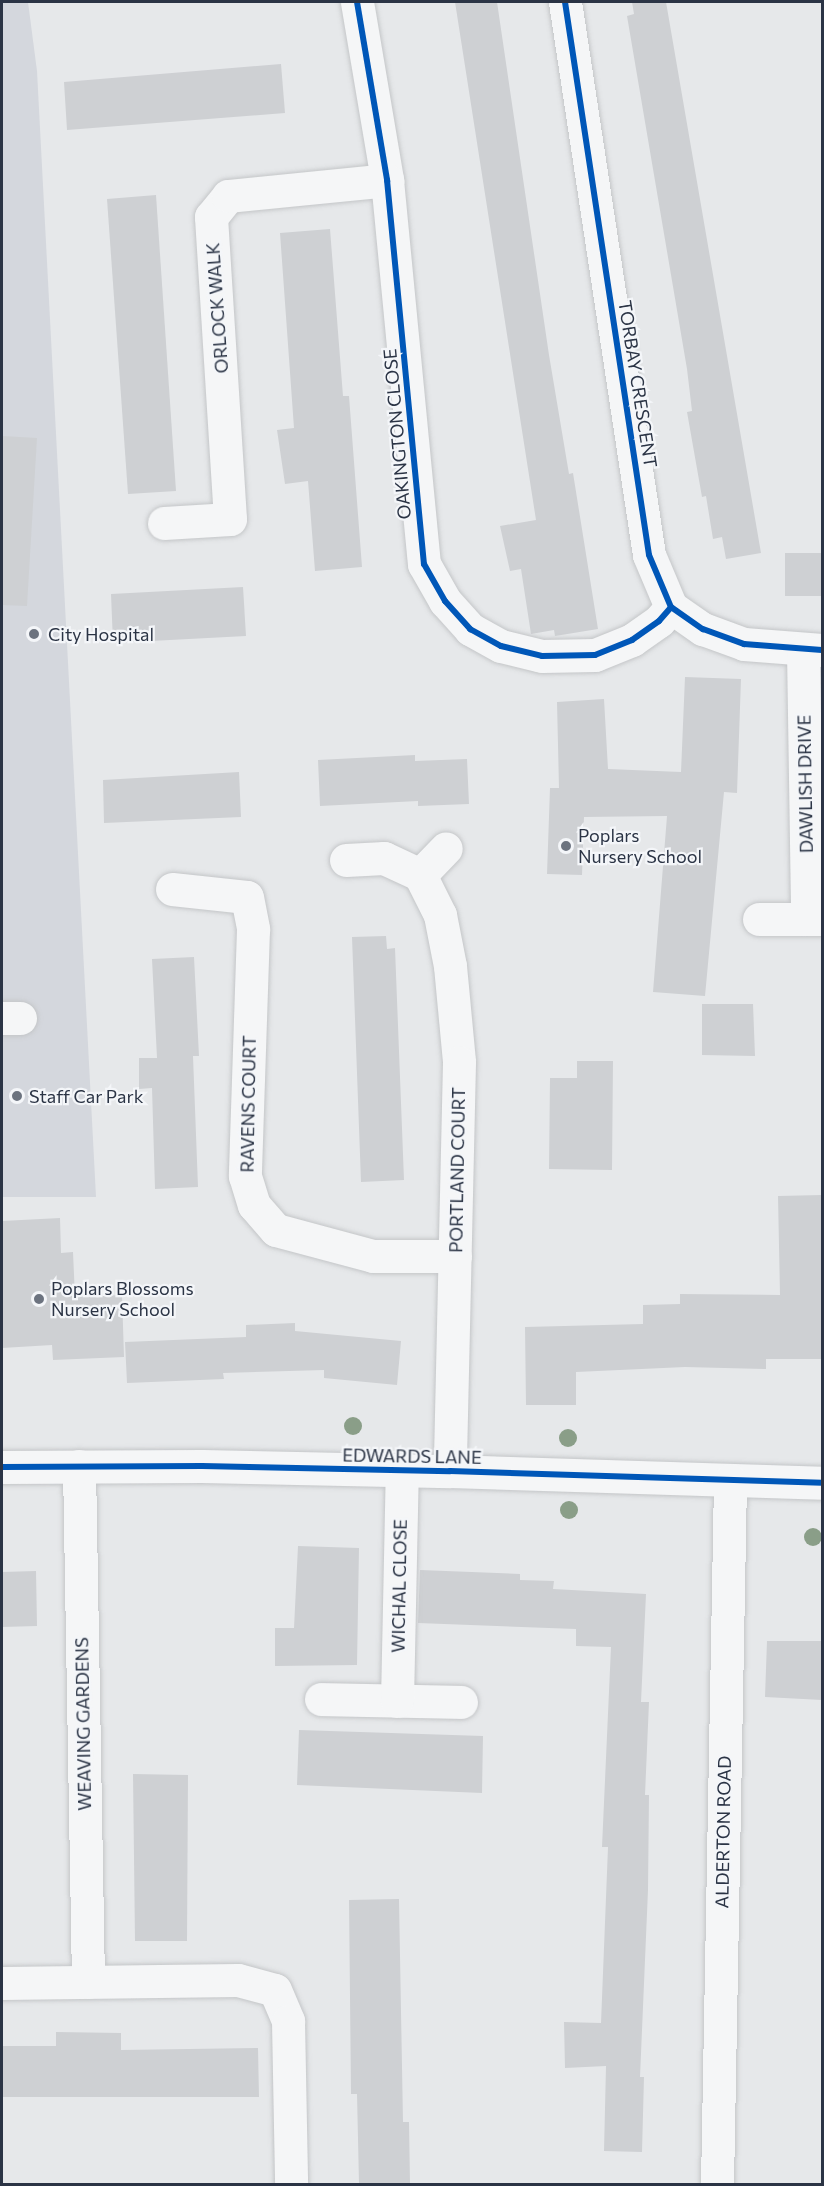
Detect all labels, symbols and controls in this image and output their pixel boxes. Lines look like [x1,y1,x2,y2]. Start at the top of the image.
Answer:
street label: ORLOCK WALK [202,242,232,374]
street label: TORBAY CRESCENT [614,299,662,469]
street label: OAKINGTON CLOSE [379,348,415,520]
place label: City Hospital [48,623,154,645]
marker: City Hospital [25,625,43,643]
street label: DAWLISH DRIVE [793,715,817,853]
place label: Poplars Nursery School [578,825,702,868]
marker: Poplars Nursery School [559,839,573,853]
street label: RAVENS COURT [236,1035,260,1173]
place label: Staff Car Park [29,1085,143,1107]
street label: PORTLAND COURT [445,1087,469,1253]
marker: Staff Car Park [10,1089,24,1103]
place label: Poplars Blossoms Nursery School [51,1278,194,1320]
marker: Poplars Blossoms Nursery School [32,1292,46,1306]
street label: EDWARDS LANE [342,1444,482,1468]
street label: WICHAL CLOSE [387,1519,411,1653]
street label: WEAVING GARDENS [71,1637,95,1811]
street label: ALDERTON ROAD [711,1755,735,1909]

